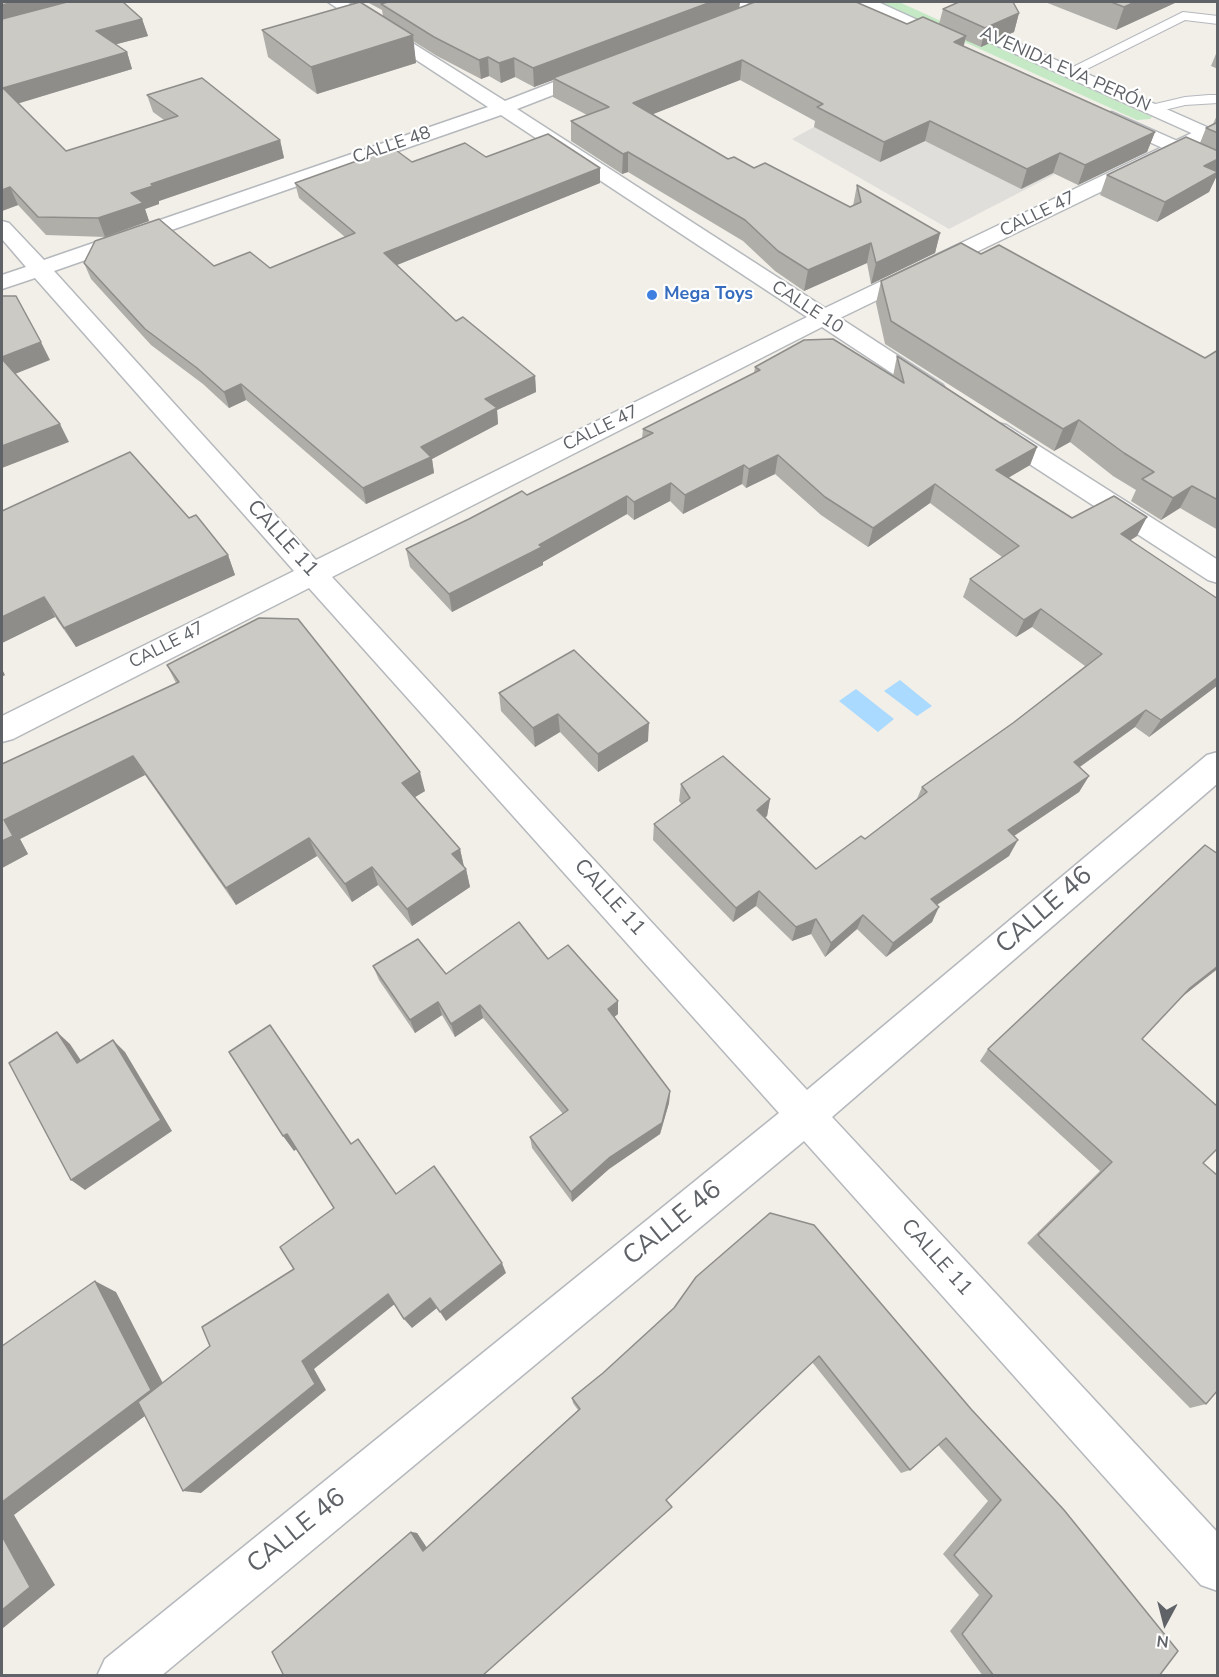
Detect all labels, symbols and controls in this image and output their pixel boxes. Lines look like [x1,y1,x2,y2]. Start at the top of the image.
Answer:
street label: AVENIDA EVA PERÓN [976,23,1154,117]
street label: CALLE 48 [350,123,434,169]
street label: CALLE 47 [997,187,1079,243]
street label: CALLE 10 [767,277,847,339]
place label: Mega Toys [664,284,753,306]
marker: Mega Toys [645,288,659,302]
street label: CALLE 47 [560,401,642,457]
street label: CALLE 11 [241,495,323,583]
street label: CALLE 47 [126,618,208,674]
street label: CALLE 11 [568,854,650,942]
street label: CALLE 46 [991,861,1099,961]
street label: CALLE 46 [618,1175,728,1273]
street label: CALLE 11 [895,1214,977,1302]
street label: CALLE 46 [242,1483,352,1581]
north arrow [1135,1593,1195,1653]
text: N [1156,1629,1170,1653]

